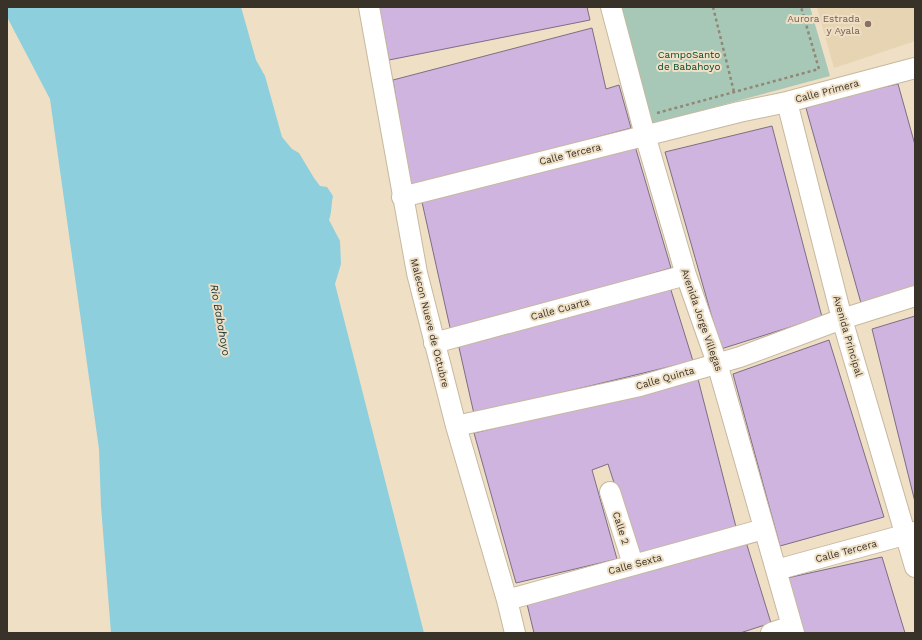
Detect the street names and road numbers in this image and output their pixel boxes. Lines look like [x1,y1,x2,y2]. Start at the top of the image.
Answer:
street label: Calle Primera [794,77,860,105]
street label: Calle Tercera [538,141,602,167]
street label: Malecon Nueve de Octubre [409,257,451,389]
street label: Avenida Jorge Villegas [679,267,725,373]
street label: Avenida Principal [831,294,865,378]
street label: Calle Cuarta [530,296,591,322]
street label: Calle Quinta [635,364,696,392]
street label: Calle 2 [611,510,631,546]
street label: Calle Tercera [814,537,878,564]
street label: Calle Sexta [607,551,663,576]

